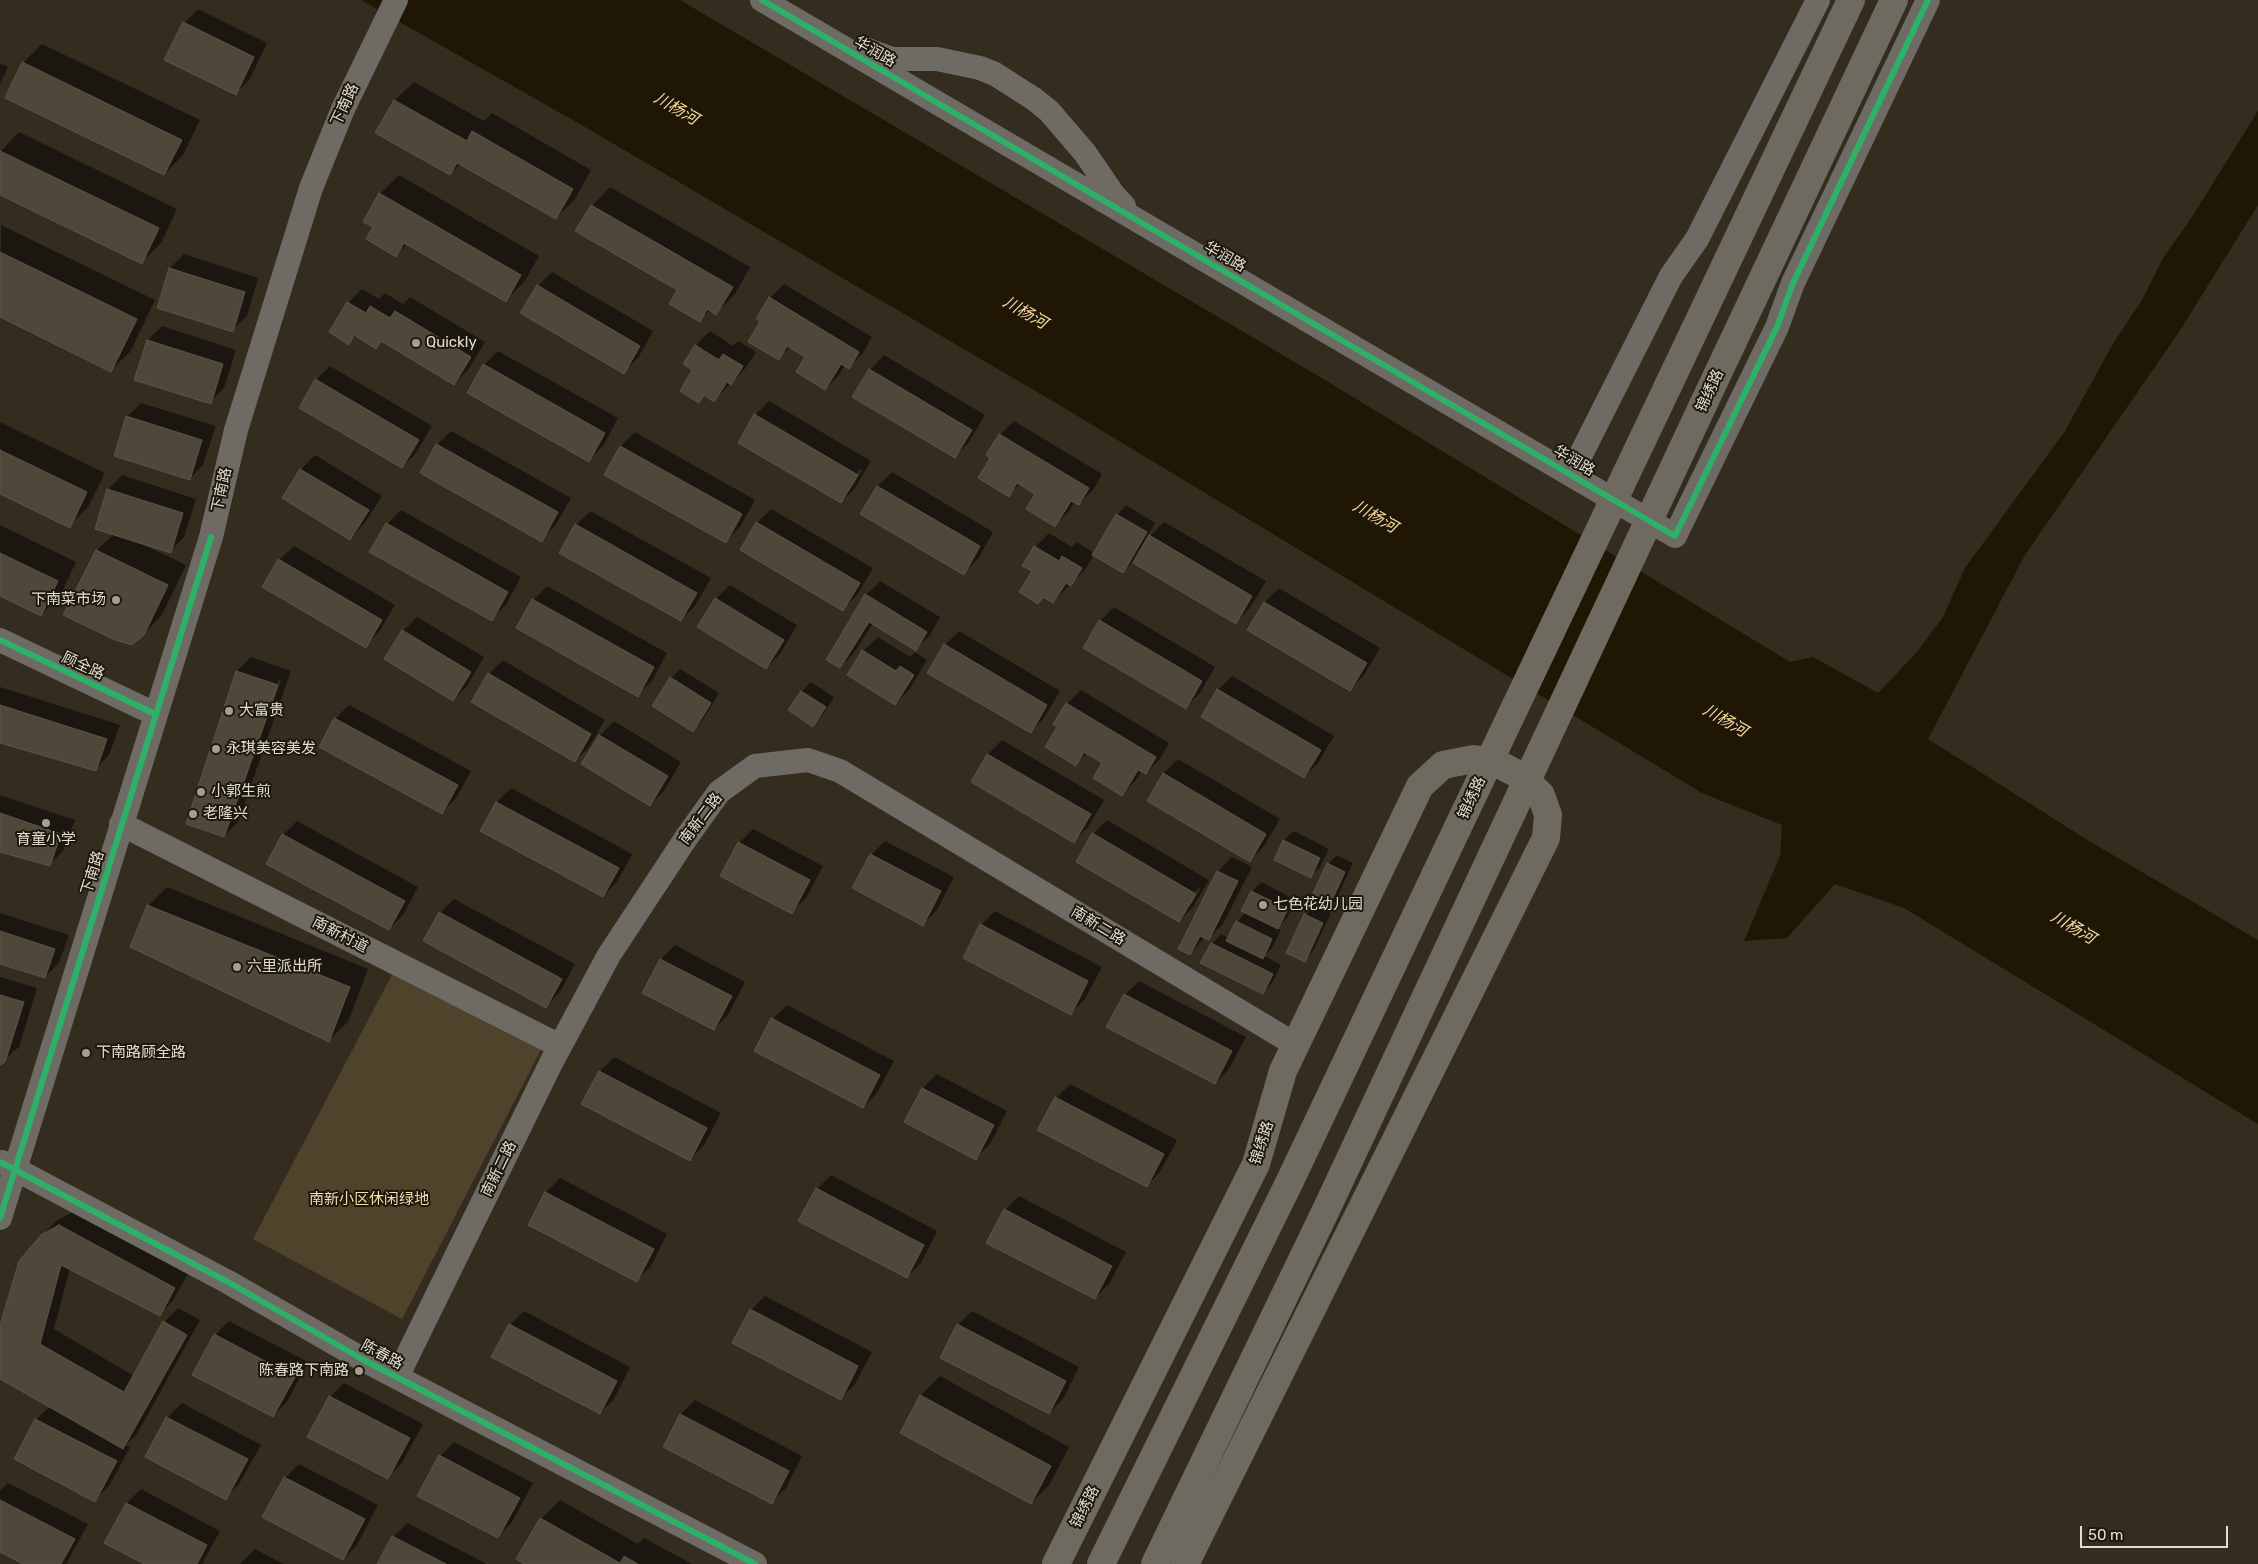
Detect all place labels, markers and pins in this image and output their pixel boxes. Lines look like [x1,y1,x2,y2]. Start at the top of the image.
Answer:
place label: Quickly [426,334,477,352]
marker: Quickly [410,337,422,349]
place label: 下南菜市场 [31,591,106,609]
marker: 下南菜市场 [110,594,122,606]
place label: 大富贵 [239,702,284,720]
marker: 大富贵 [223,705,235,717]
place label: 永琪美容美发 [226,740,316,758]
marker: 永琪美容美发 [210,743,222,755]
place label: 小郭生煎 [211,783,271,801]
marker: 小郭生煎 [195,786,207,798]
place label: 老隆兴 [203,805,248,823]
marker: 老隆兴 [187,808,199,820]
marker: 育童小学 [40,817,52,829]
place label: 育童小学 [16,831,76,849]
place label: 七色花幼儿园 [1273,896,1363,914]
marker: 七色花幼儿园 [1257,899,1269,911]
place label: 六里派出所 [247,958,322,976]
marker: 六里派出所 [231,961,243,973]
place label: 下南路顾全路 [96,1044,186,1062]
marker: 下南路顾全路 [80,1047,92,1059]
place label: 陈春路下南路 [259,1362,349,1380]
marker: 陈春路下南路 [353,1365,365,1377]

